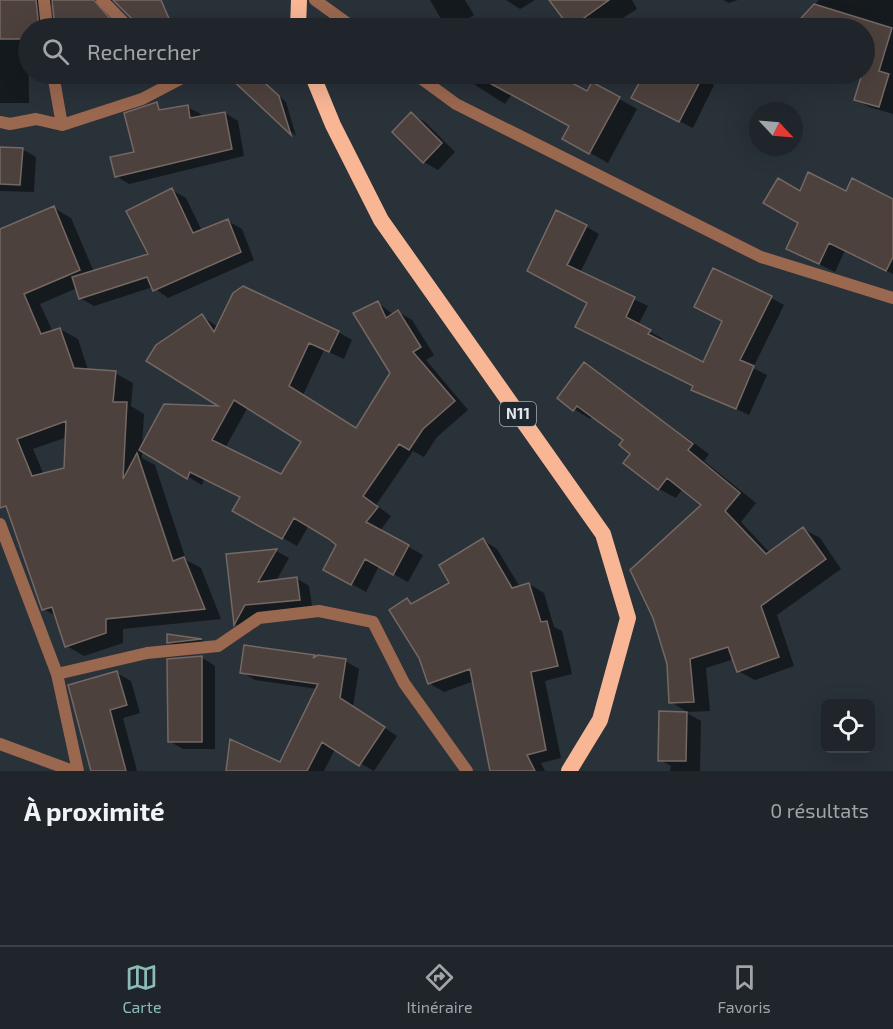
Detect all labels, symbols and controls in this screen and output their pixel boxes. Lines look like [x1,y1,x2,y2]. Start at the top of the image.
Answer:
search box [18,18,875,84]
icon: search [39,35,72,68]
text: Rechercher [87,38,200,64]
north arrow [749,102,803,156]
road number: N11 [500,402,536,426]
map controls [821,699,875,753]
button: locate [821,699,875,753]
text: À proximité [24,795,165,826]
text: 0 résultats [770,798,869,822]
tab: Carte [122,961,161,1016]
tab: Itinéraire [406,961,473,1016]
tab: Favoris [717,961,771,1016]

